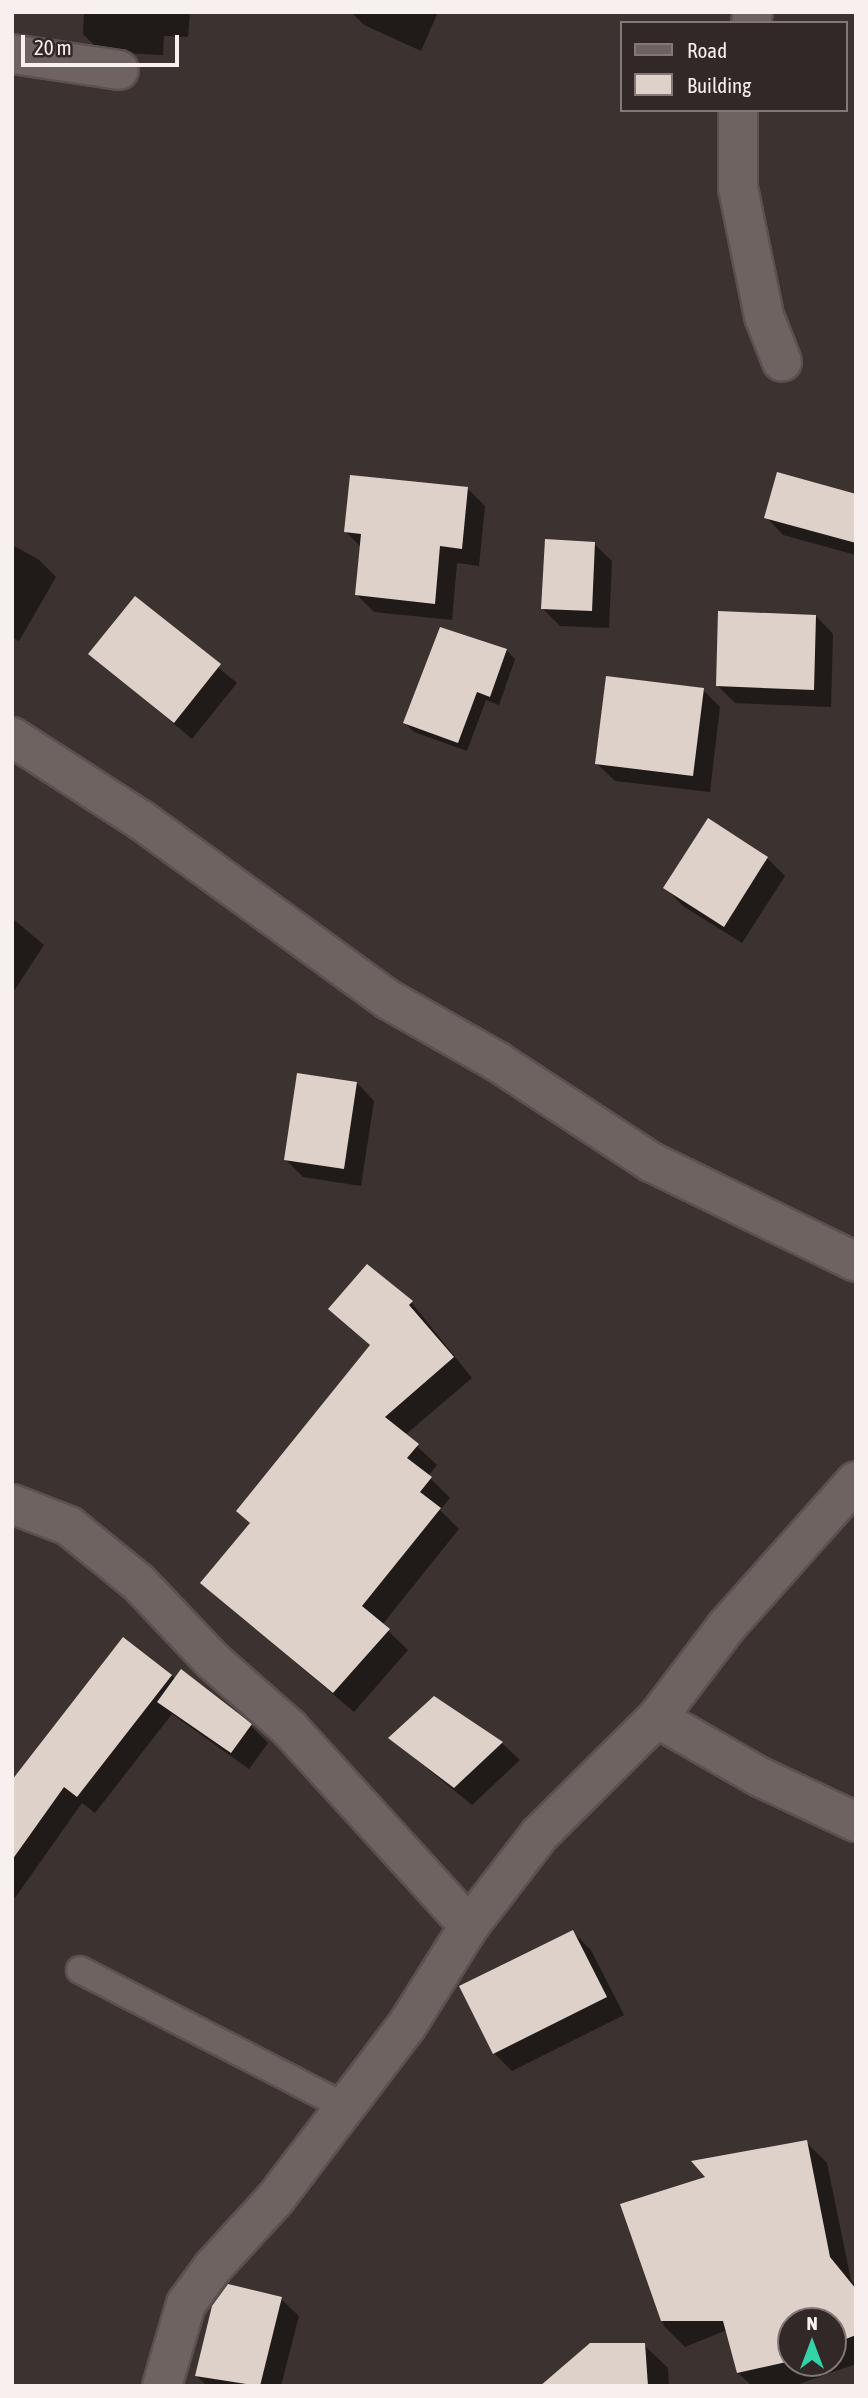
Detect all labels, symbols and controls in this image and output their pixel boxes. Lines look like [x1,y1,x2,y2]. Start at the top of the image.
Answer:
scale bar [24,21,182,65]
legend [620,21,847,112]
text: 20 m [34,35,72,59]
text: Road [687,38,727,62]
text: Building [687,73,751,97]
north arrow [777,2307,847,2377]
text: N [806,2312,818,2334]

